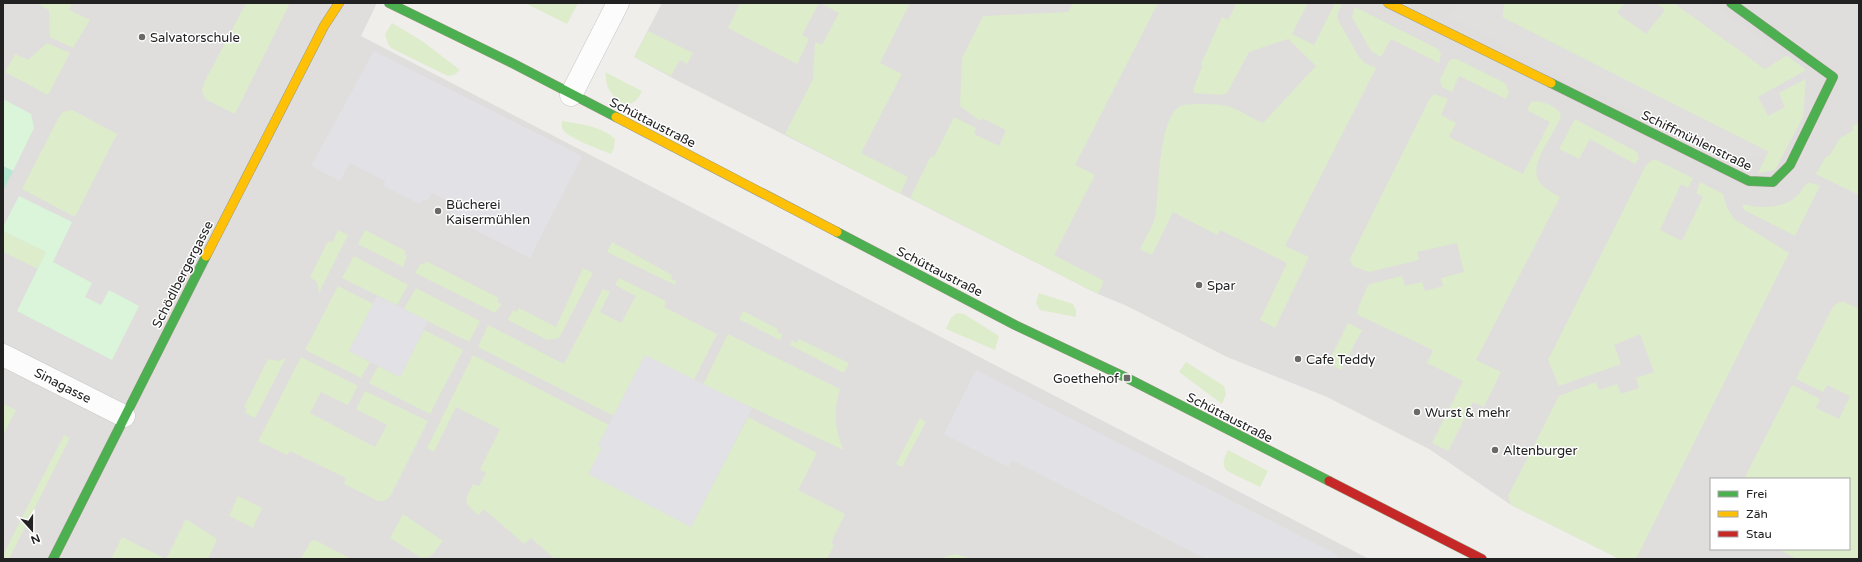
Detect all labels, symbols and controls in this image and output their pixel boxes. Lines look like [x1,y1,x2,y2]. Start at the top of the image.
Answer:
place label: Salvatorschule [150,30,240,46]
marker: Salvatorschule [137,32,147,42]
street label: Schüttaustraße [607,94,698,151]
street label: Schiffmühlenstraße [1639,107,1754,175]
place label: Bücherei Kaisermühlen [446,197,530,228]
marker: Bücherei Kaisermühlen [433,206,443,216]
street label: Schödlbergergasse [149,218,217,331]
street label: Schüttaustraße [894,243,985,300]
place label: Spar [1207,278,1235,294]
marker: Spar [1194,280,1204,290]
place label: Cafe Teddy [1306,352,1375,368]
marker: Cafe Teddy [1293,354,1303,364]
street label: Sinagasse [31,365,94,407]
place label: Goethehof [1053,371,1119,387]
marker: Goethehof [1122,373,1132,383]
street label: Schüttaustraße [1184,389,1275,446]
place label: Wurst & mehr [1425,405,1510,421]
marker: Wurst & mehr [1412,407,1422,417]
place label: Altenburger [1503,443,1577,459]
marker: Altenburger [1490,445,1500,455]
legend [1710,478,1850,550]
text: Frei [1746,487,1767,501]
text: Zäh [1746,507,1768,521]
north arrow [12,510,52,550]
text: Stau [1746,527,1772,541]
text: N [29,531,42,547]

